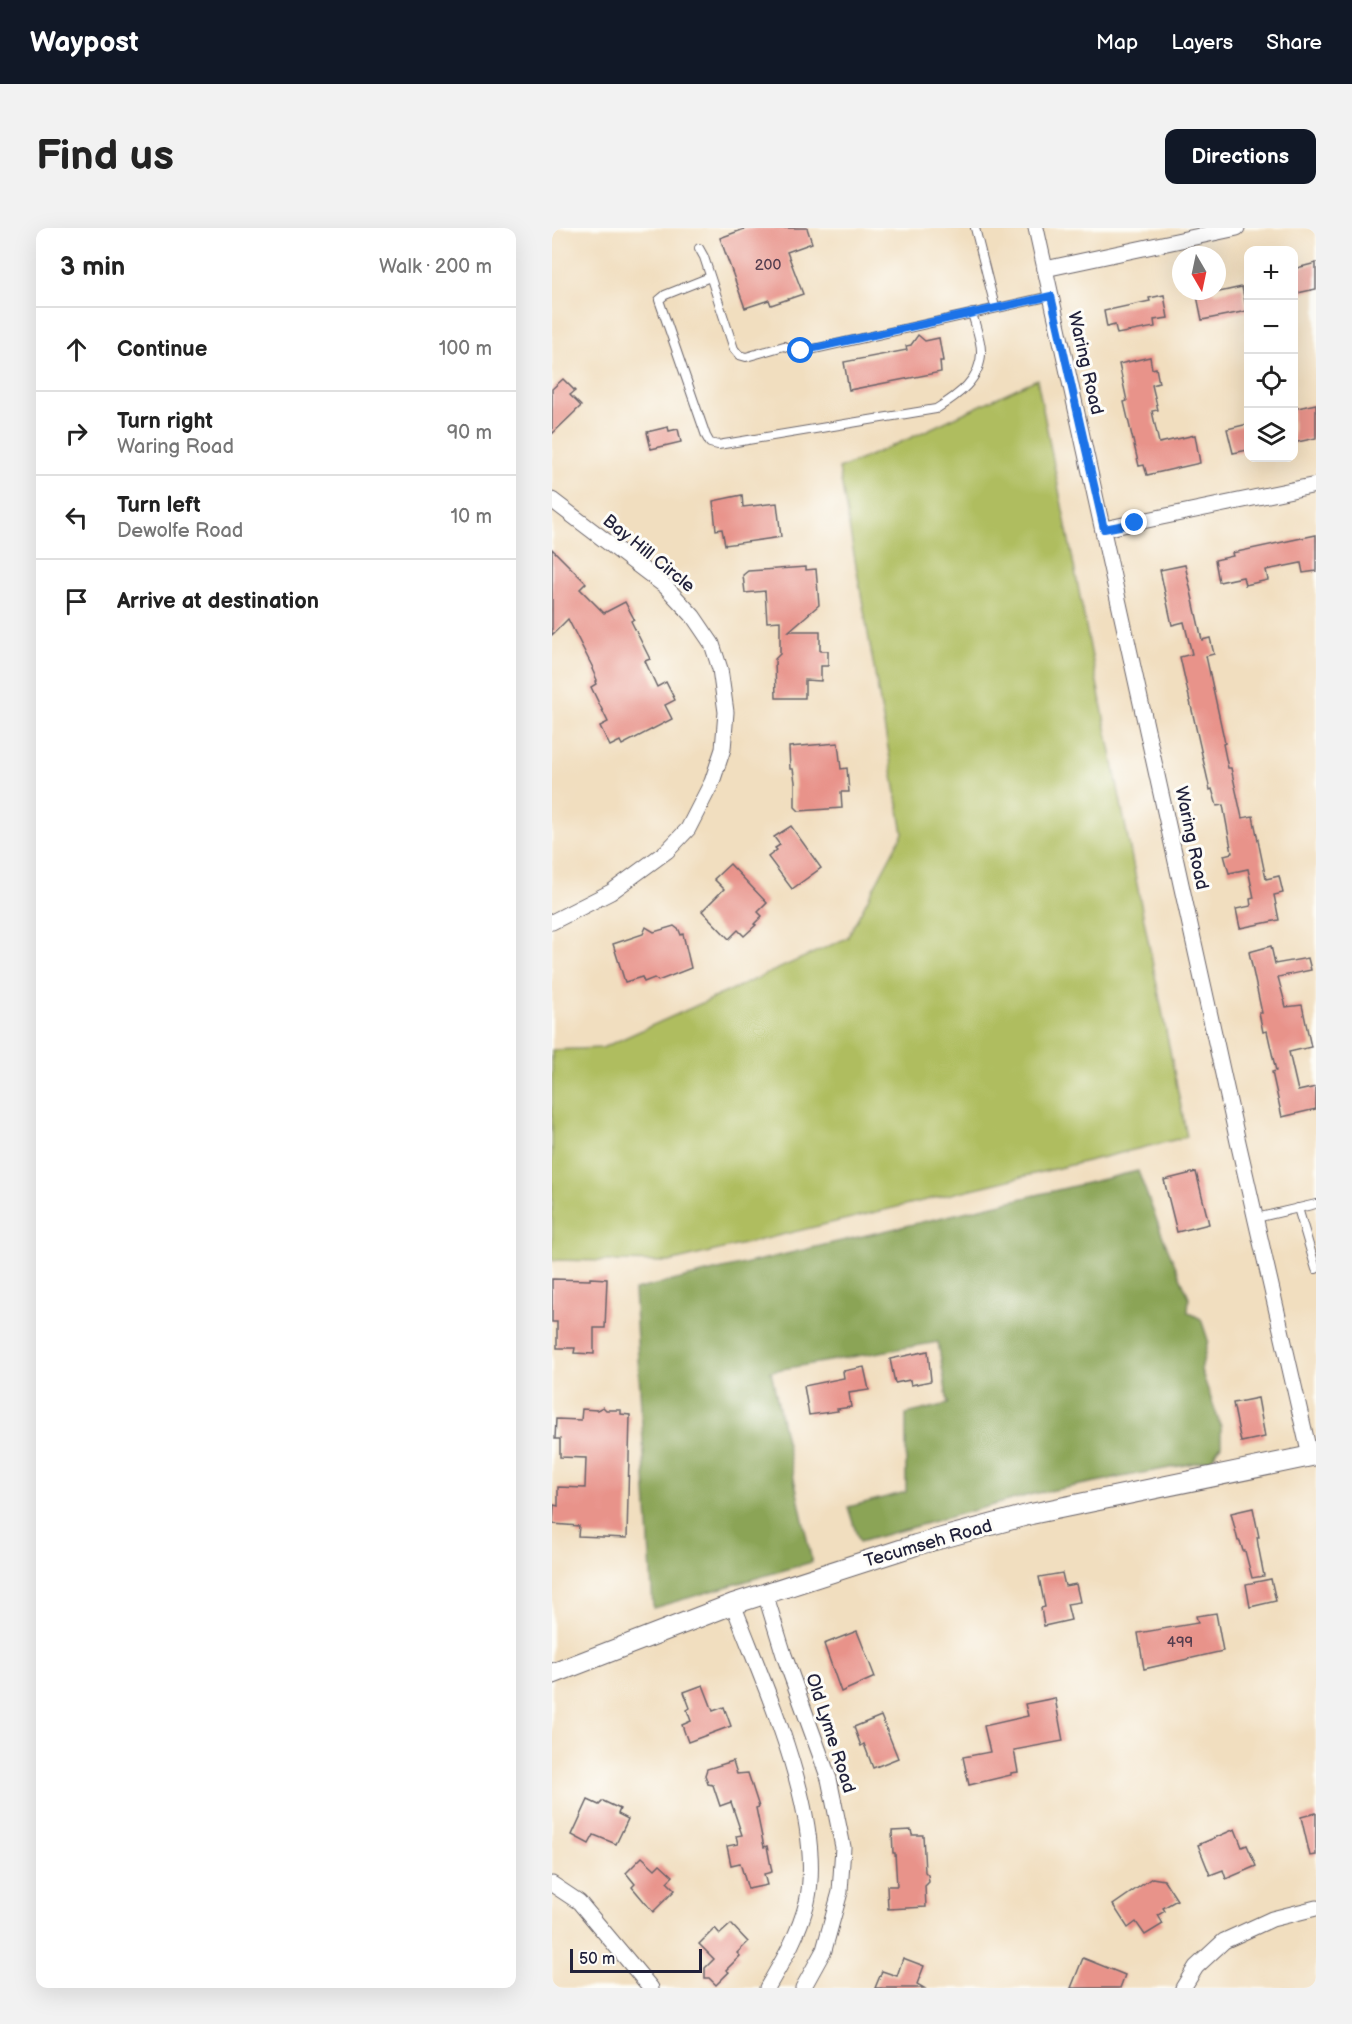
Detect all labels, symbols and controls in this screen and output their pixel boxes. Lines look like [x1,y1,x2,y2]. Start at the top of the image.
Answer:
text: Waypost [30,26,139,59]
text: Map [1096,30,1138,55]
text: Layers [1171,30,1233,55]
text: Share [1266,30,1322,55]
button: Directions [1165,129,1316,184]
text: Find us [36,131,174,182]
north arrow [1172,246,1226,300]
map controls [1244,246,1298,462]
button: + [1244,246,1298,300]
text: 3 min [60,252,125,283]
text: Walk · 200 m [379,255,492,279]
house number: 200 [755,256,781,275]
button: − [1244,300,1298,354]
street label: Waring Road [1063,309,1108,417]
icon: ahead [60,333,93,366]
text: Continue [117,336,207,363]
text: 100 m [439,337,492,361]
route start [787,337,813,363]
button: locate [1244,354,1298,408]
text: Turn right [117,408,213,435]
button: layers [1244,408,1298,462]
icon: right [60,417,93,450]
text: 90 m [447,421,492,445]
text: Waring Road [117,435,234,459]
text: Turn left [117,492,201,519]
icon: left [60,501,93,534]
text: 10 m [451,505,492,529]
route end [1121,509,1147,535]
street label: Bay Hill Circle [599,510,699,597]
text: Dewolfe Road [117,519,243,543]
icon: arrive [60,585,93,618]
text: Arrive at destination [117,588,319,615]
street label: Waring Road [1170,784,1213,892]
street label: Tecumseh Road [862,1515,994,1572]
house number: 499 [1167,1633,1193,1652]
street label: Old Lyme Road [801,1671,860,1796]
scale bar [570,1946,702,1974]
text: 50 m [579,1950,615,1969]

